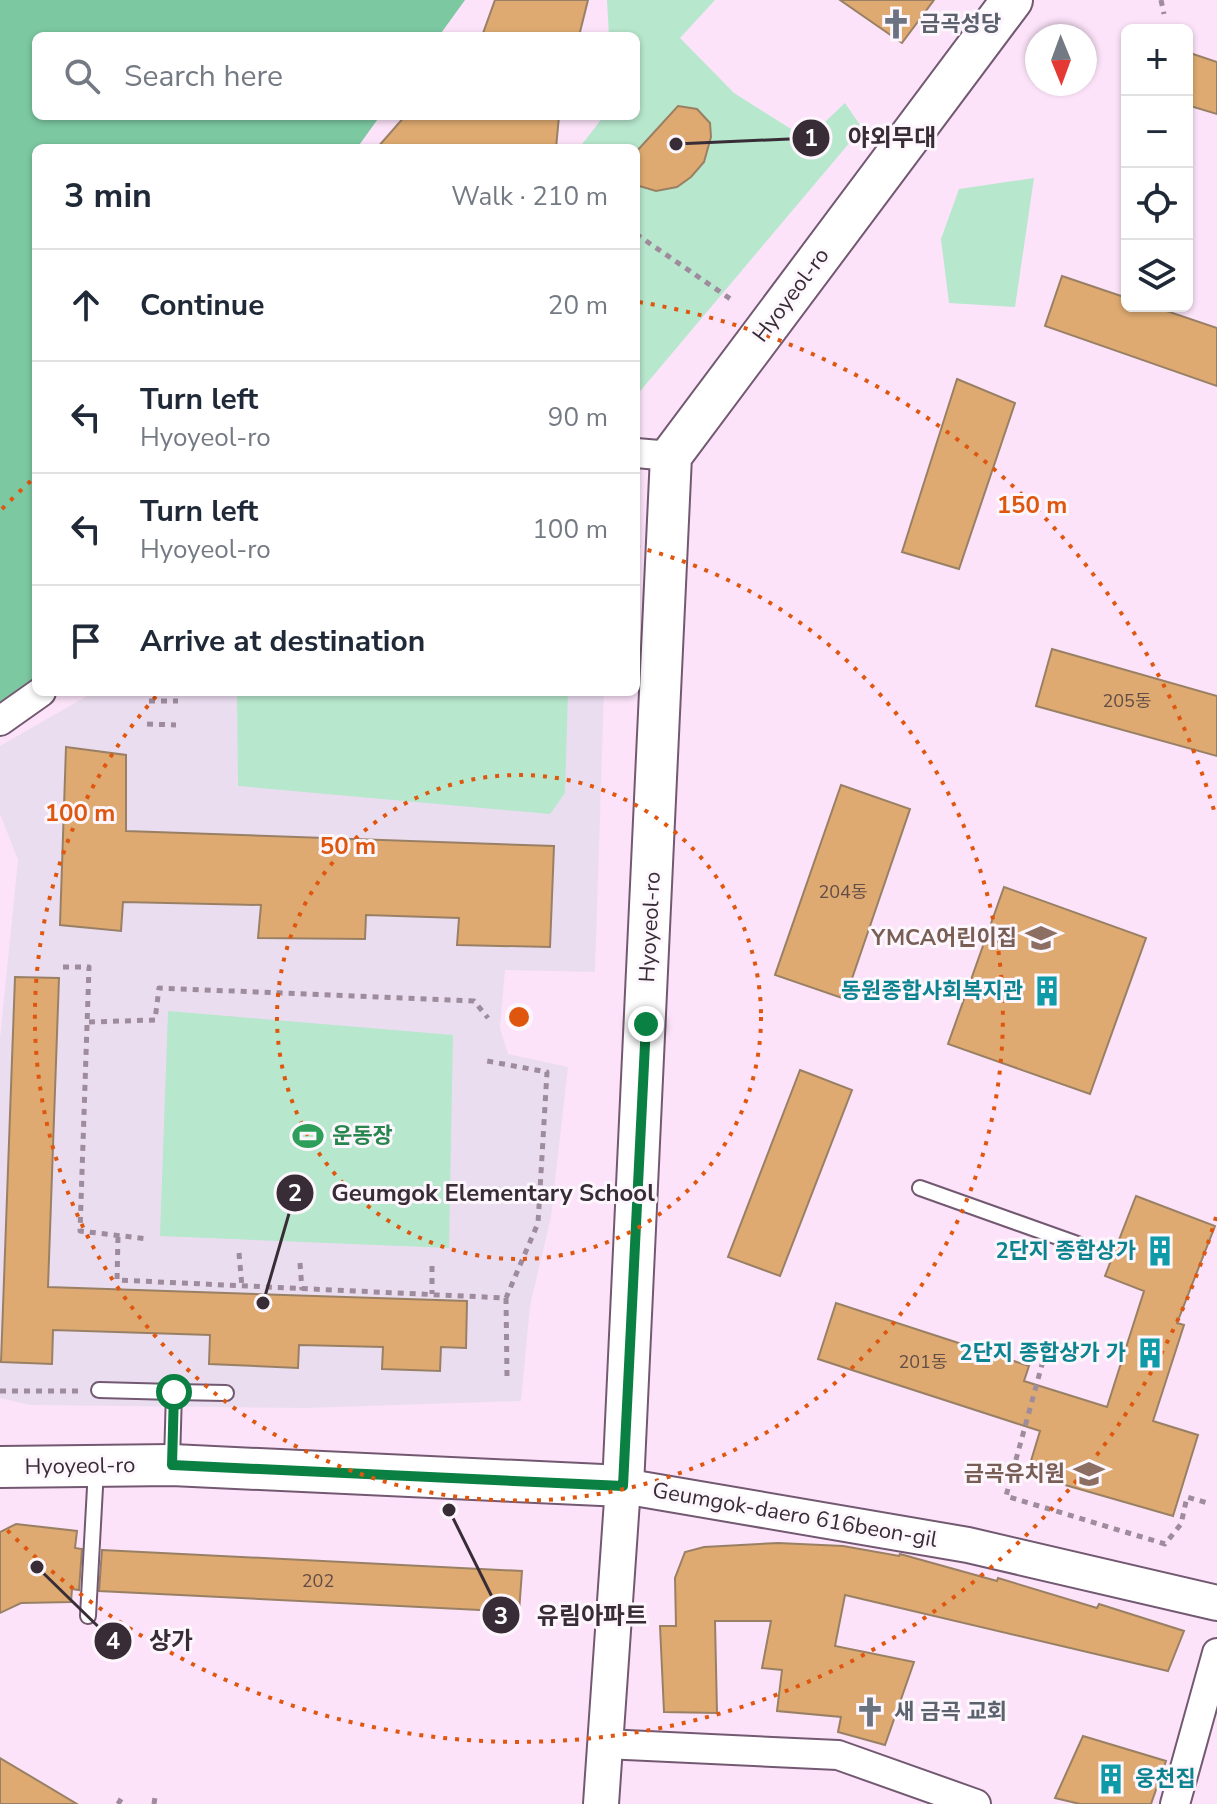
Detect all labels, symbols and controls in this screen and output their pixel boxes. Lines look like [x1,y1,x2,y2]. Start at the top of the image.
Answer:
church icon: 금곡성당 [879,7,913,41]
place label: 금곡성당 [920,9,1001,39]
north arrow [1025,24,1097,96]
map controls [1121,24,1193,312]
button: + [1121,24,1193,96]
search box [32,32,640,120]
icon: search [60,54,104,98]
text: Search here [124,56,283,97]
button: − [1121,96,1193,168]
callout: 야외무대 [791,114,952,162]
text: 1 [804,122,818,154]
text: 야외무대 [848,122,936,154]
button: locate [1121,168,1193,240]
text: 3 min [64,173,152,219]
text: Walk · 210 m [451,179,608,214]
button: layers [1121,240,1193,312]
street label: Hyoyeol-ro [746,242,836,348]
icon: ahead [64,283,108,327]
text: Continue [140,285,265,326]
text: 20 m [548,288,608,323]
text: Turn left [140,379,258,420]
icon: left [64,395,108,439]
text: 90 m [548,400,608,435]
text: Hyoyeol-ro [140,420,271,455]
text: 150 m [997,489,1067,521]
text: Turn left [140,491,258,532]
icon: left [64,507,108,551]
text: 100 m [532,512,608,547]
text: Hyoyeol-ro [140,532,271,567]
icon: arrive [64,619,108,663]
text: Arrive at destination [140,621,425,662]
house number: 205동 [1103,689,1151,713]
text: 100 m [45,797,115,829]
text: 50 m [320,830,376,862]
street label: Hyoyeol-ro [632,871,668,983]
house number: 204동 [819,880,867,904]
school or university icon: YMCA어린이집 [1024,921,1058,955]
place label: YMCA어린이집 [871,923,1017,953]
building icon: 동원종합사회복지관 [1030,974,1064,1008]
place label: 동원종합사회복지관 [841,976,1023,1006]
centre of rings [505,1003,533,1031]
route end [628,1006,664,1042]
sports icon: 운동장 [291,1119,325,1153]
place label: 운동장 [332,1121,393,1151]
callout: Geumgok Elementary School [275,1169,671,1217]
text: 2 [288,1177,302,1209]
text: Geumgok Elementary School [331,1177,655,1209]
building icon: 2단지 종합상가 [1143,1234,1177,1268]
place label: 2단지 종합상가 [995,1236,1136,1266]
building icon: 2단지 종합상가 가 [1133,1336,1167,1370]
place label: 2단지 종합상가 가 [959,1338,1126,1368]
house number: 201동 [899,1350,947,1374]
route start [156,1374,192,1410]
street label: Hyoyeol-ro [24,1450,136,1482]
school or university icon: 금곡유치원 [1072,1457,1106,1491]
place label: 금곡유치원 [964,1459,1065,1489]
street label: Geumgok-daero 616beon-gil [650,1475,940,1555]
house number: 202 [302,1569,334,1593]
callout: 유림아파트 [481,1591,663,1639]
text: 3 [494,1600,508,1632]
text: 유림아파트 [537,1600,647,1632]
callout: 상가 [93,1617,209,1665]
text: 4 [106,1625,120,1657]
text: 상가 [149,1625,193,1657]
church icon: 새 금곡 교회 [853,1695,887,1729]
place label: 새 금곡 교회 [894,1697,1007,1727]
building icon: 웅천집 [1094,1762,1128,1796]
place label: 웅천집 [1135,1764,1196,1794]

